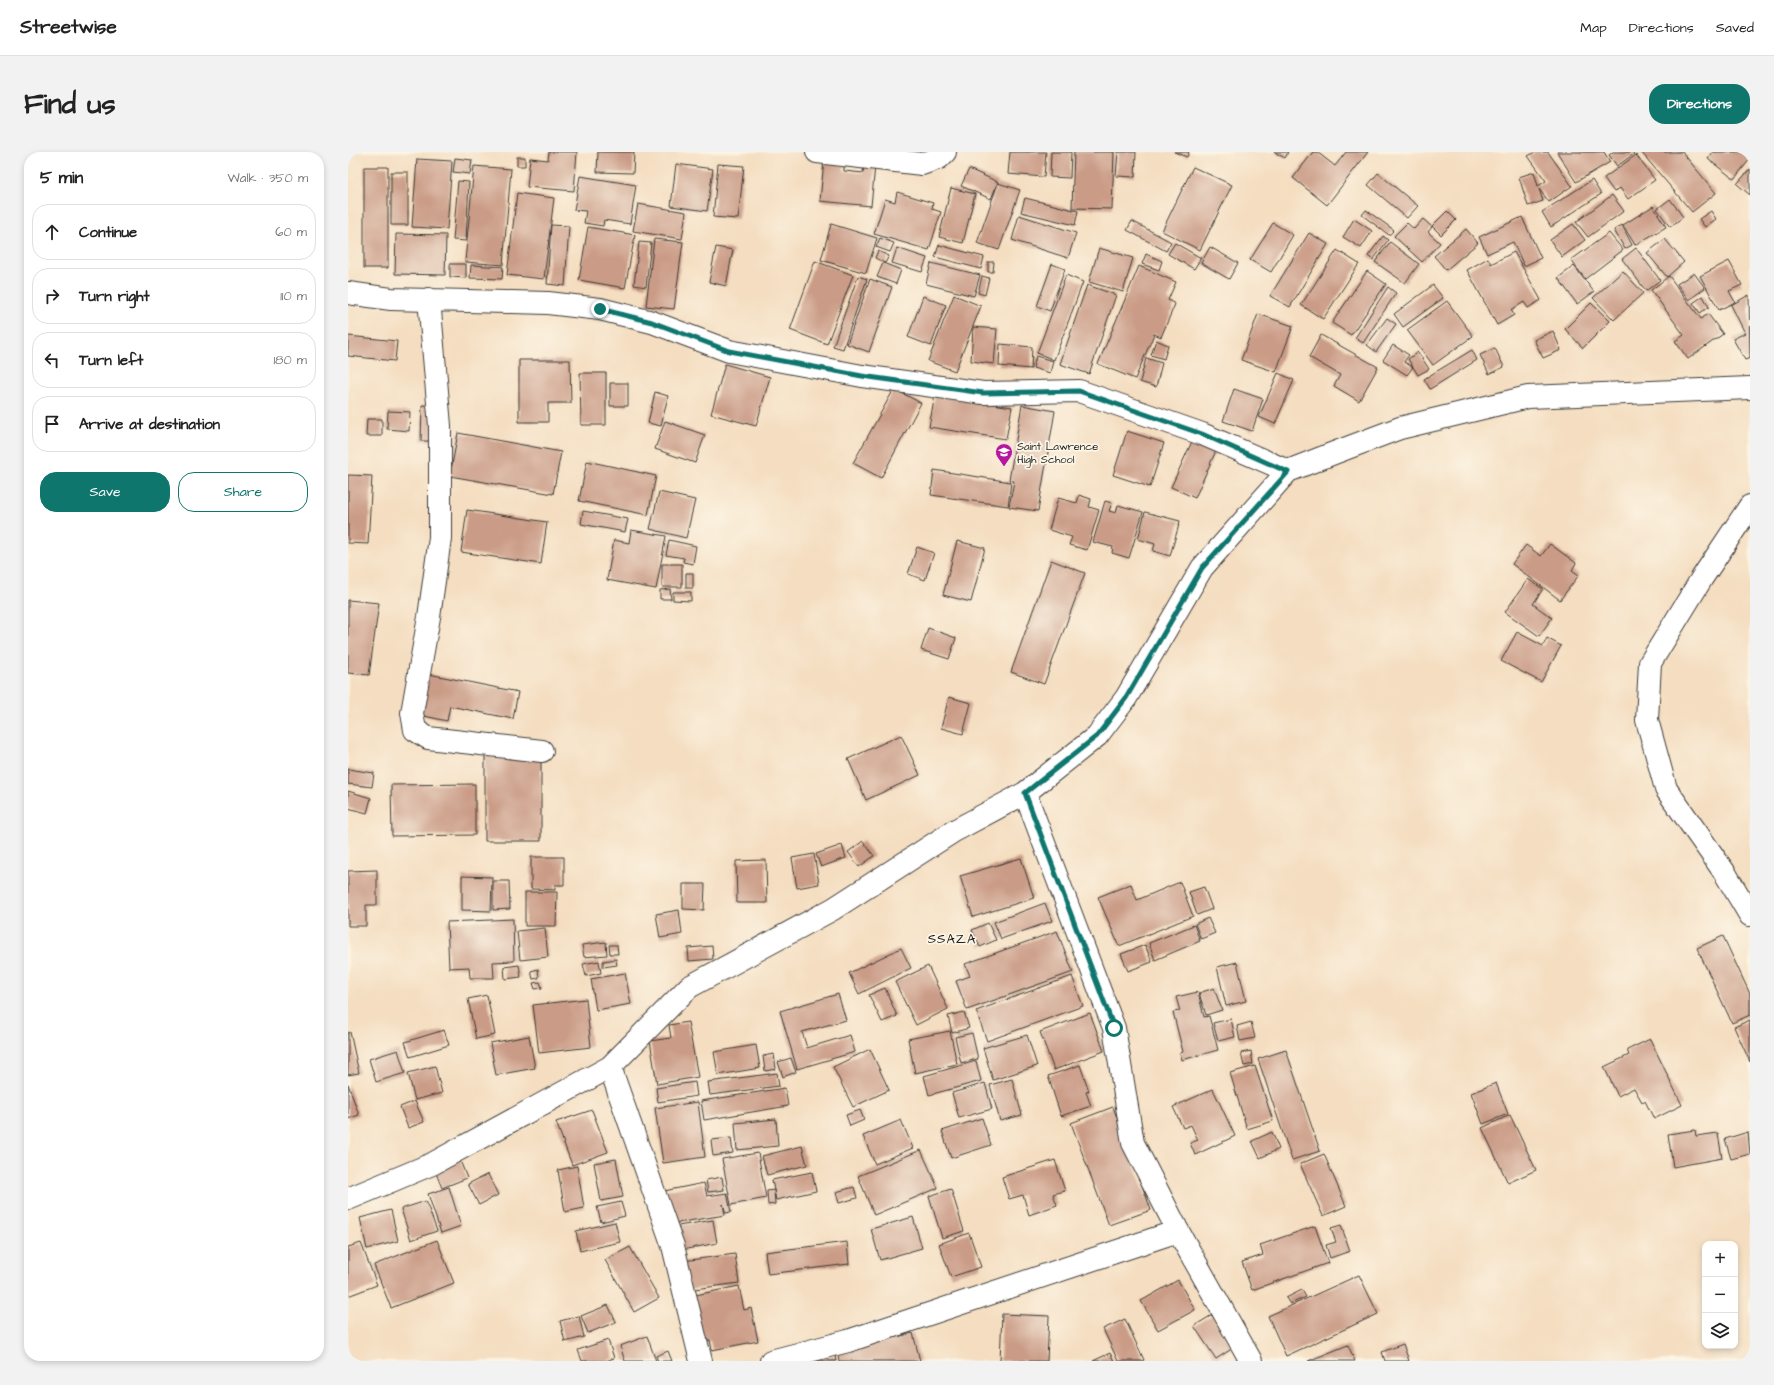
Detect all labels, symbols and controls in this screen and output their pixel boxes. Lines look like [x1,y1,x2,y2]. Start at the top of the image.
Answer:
text: Streetwise [20,14,117,41]
text: Map [1580,18,1607,38]
text: Directions [1629,18,1694,38]
text: Saved [1716,18,1754,38]
button: Directions [1649,84,1750,124]
text: Find us [24,85,115,124]
text: 5 min [40,166,83,190]
text: Walk · 350 m [228,169,308,187]
icon: ahead [41,221,63,243]
text: Continue [79,222,137,243]
text: 60 m [275,223,307,241]
icon: right [41,285,63,307]
text: Turn right [79,286,150,307]
text: 110 m [280,287,307,305]
route end [591,300,609,318]
icon: left [41,349,63,371]
text: Turn left [79,350,143,371]
text: 180 m [273,351,307,369]
icon: arrive [41,413,63,435]
text: Arrive at destination [79,414,220,435]
place label: Saint Lawrence High School [1017,439,1098,468]
school or university icon: Saint Lawrence High School [994,442,1014,467]
button: Save [40,472,170,512]
button: Share [178,472,308,512]
district label: SSAZA [928,930,976,948]
route start [1105,1019,1123,1037]
map controls [1702,1241,1738,1349]
button: + [1702,1241,1738,1277]
button: − [1702,1277,1738,1313]
button: layers [1702,1313,1738,1349]

